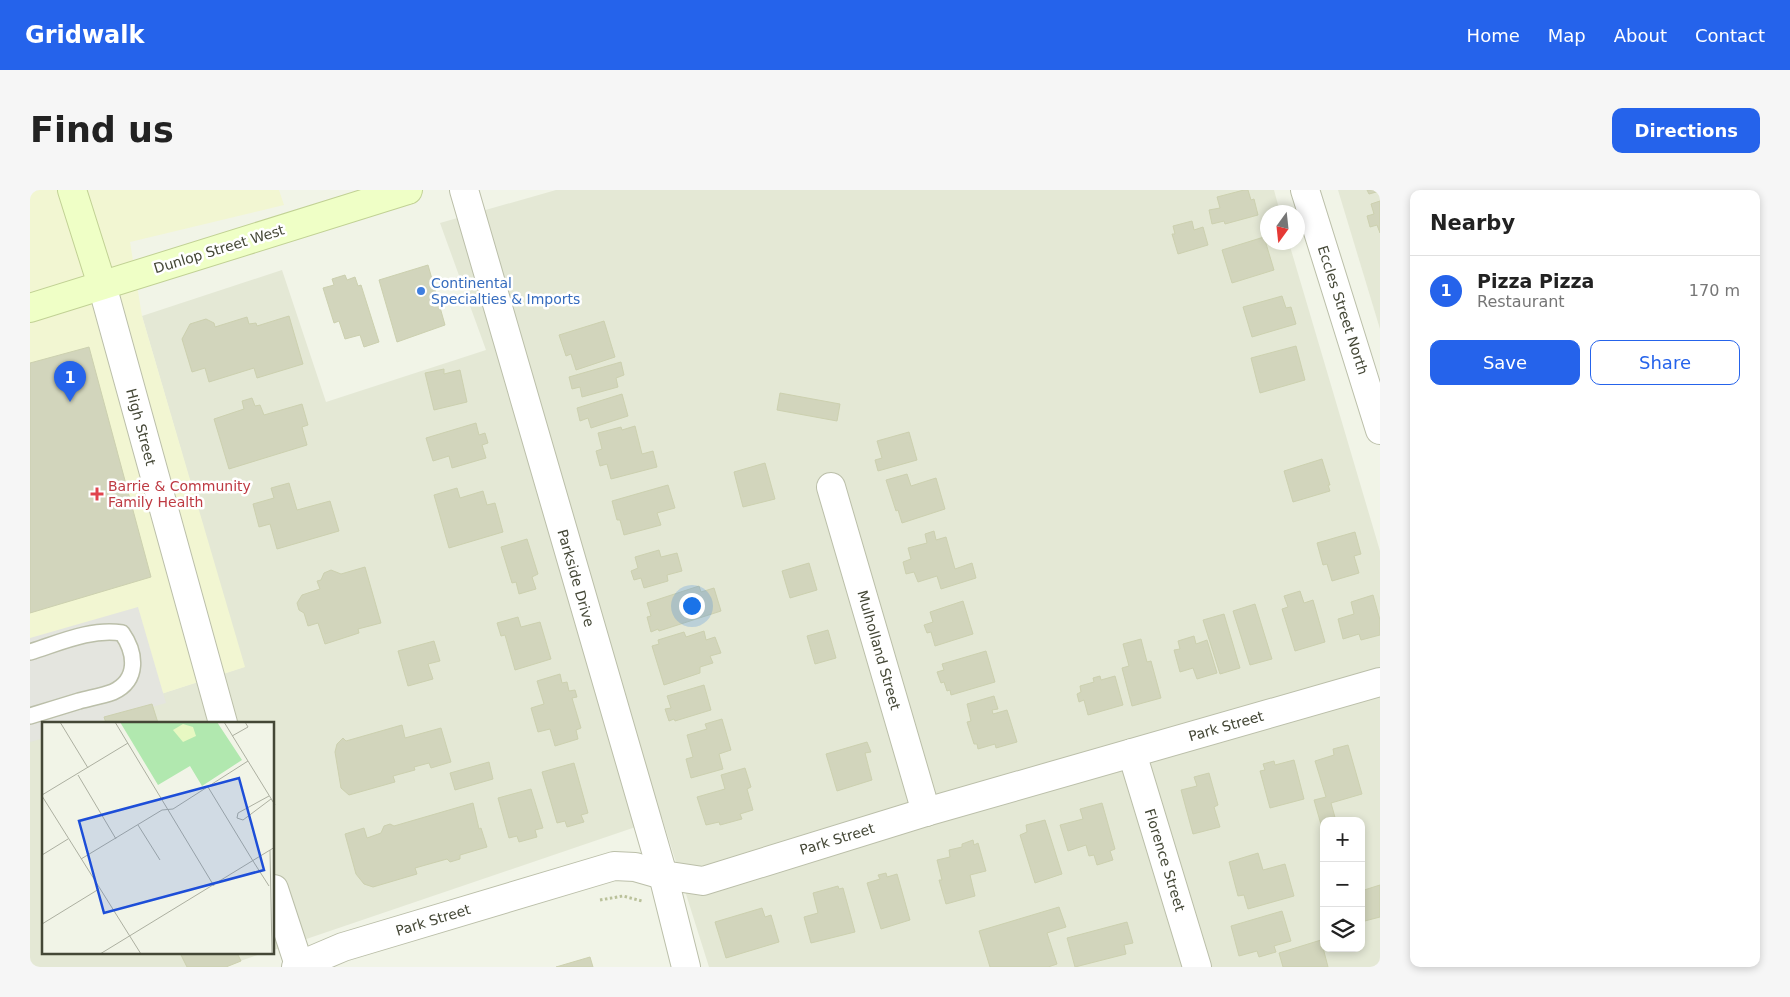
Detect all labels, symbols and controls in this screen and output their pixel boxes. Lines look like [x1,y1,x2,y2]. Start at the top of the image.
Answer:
text: Gridwalk [25,21,145,49]
text: Home [1467,25,1520,46]
text: Map [1548,25,1586,46]
text: About [1614,25,1667,46]
text: Contact [1695,25,1765,46]
button: Directions [1612,108,1760,153]
text: Find us [30,110,174,150]
north arrow [1260,205,1305,250]
text: Nearby [1430,211,1515,235]
street label: Dunlop Street West [152,221,287,276]
street label: Eccles Street North [1315,244,1371,376]
text: Pizza Pizza [1477,270,1594,292]
place label: Continental Specialties & Imports [431,275,580,307]
text: 1 [1440,281,1452,300]
text: 170 m [1689,281,1740,300]
marker: Continental Specialties & Imports [415,285,427,297]
text: Restaurant [1477,292,1565,311]
button: Save [1430,340,1580,385]
button: Share [1590,340,1740,385]
pin: 1 [54,361,86,402]
street label: High Street [123,387,159,468]
place label: Barrie & Community Family Health [108,478,251,510]
marker: Barrie & Community Family Health [90,487,104,501]
street label: Parkside Drive [554,527,598,629]
street label: Mulholland Street [854,588,904,712]
your location [679,593,705,619]
street label: Park Street [1187,708,1266,744]
inset map [42,722,275,954]
street label: Florence Street [1142,807,1188,914]
map controls [1320,817,1365,952]
button: + [1320,817,1365,862]
street label: Park Street [798,820,877,858]
button: − [1320,862,1365,907]
street label: Park Street [394,901,473,939]
button: layers [1320,907,1365,952]

